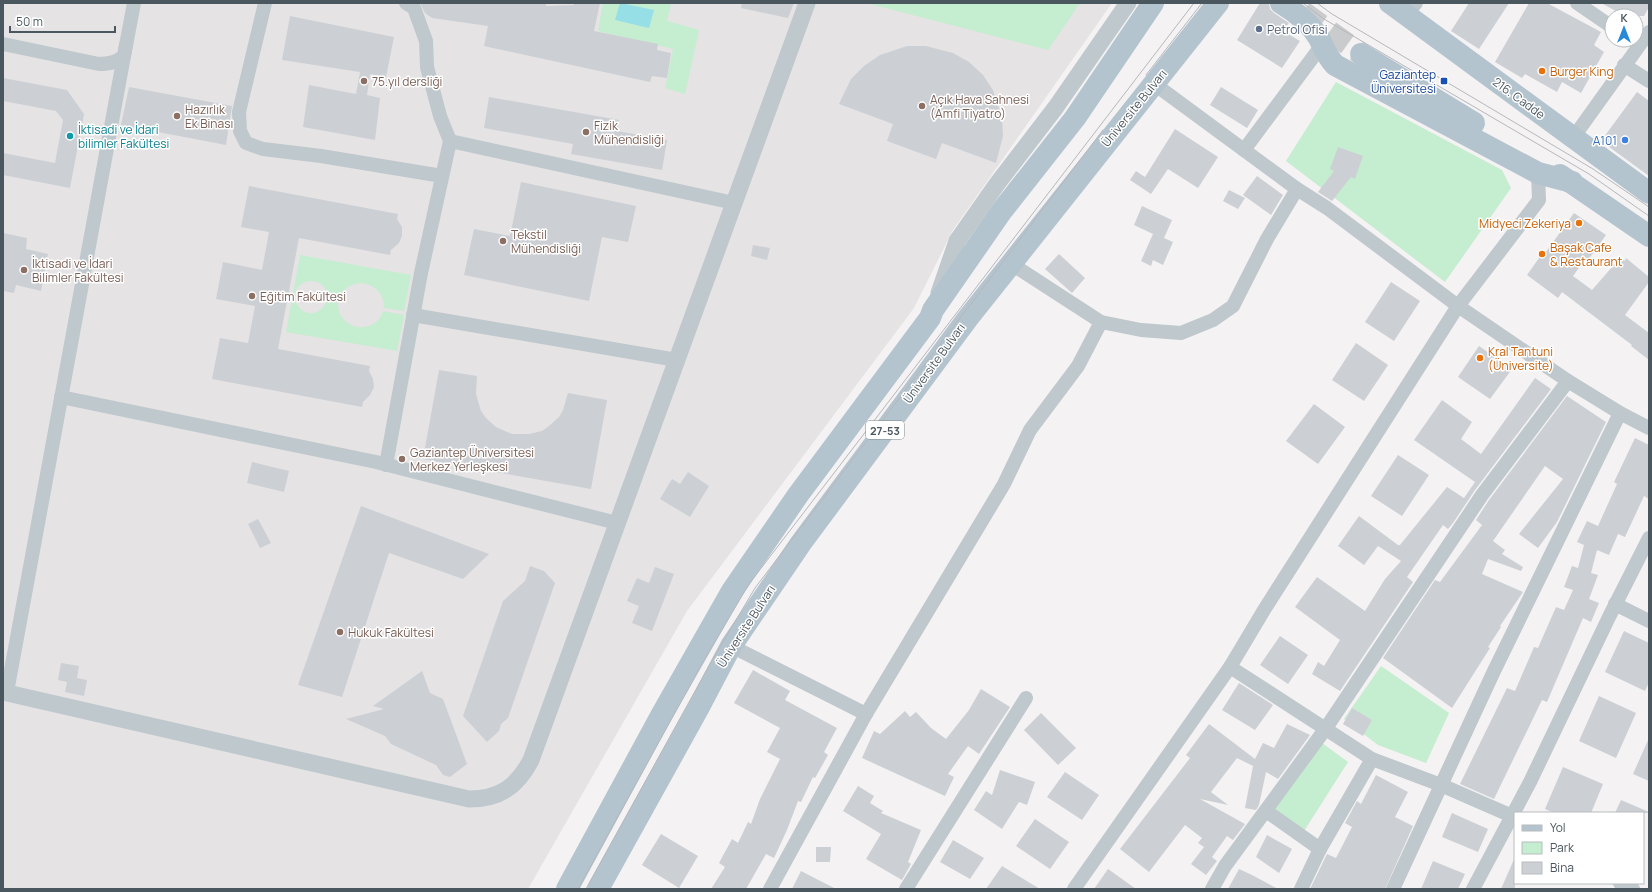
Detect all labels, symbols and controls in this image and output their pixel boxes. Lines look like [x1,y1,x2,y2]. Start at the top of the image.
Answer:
scale bar [10,8,115,34]
north arrow [1604,8,1644,48]
text: K [1620,10,1628,25]
text: 50 m [16,13,43,30]
place label: Petrol Ofisi [1267,21,1328,38]
marker: Petrol Ofisi [1254,24,1264,34]
place label: Burger King [1550,63,1614,80]
street label: Üniversite Bulvarı [1097,66,1171,150]
place label: Gaziantep Üniversitesi [1371,66,1436,97]
marker: Burger King [1537,66,1547,76]
place label: 75.yıl dersliği [372,73,442,90]
street label: 216. Cadde [1489,73,1549,123]
marker: 75.yıl dersliği [359,76,369,86]
marker: Gaziantep Üniversitesi [1439,76,1449,86]
place label: Açık Hava Sahnesi (Amfi Tiyatro) [930,91,1029,122]
place label: Hazırlık Ek Binası [185,101,233,132]
marker: Açık Hava Sahnesi (Amfi Tiyatro) [917,101,927,111]
marker: Hazırlık Ek Binası [172,111,182,121]
place label: Fizik Mühendisliği [594,117,664,148]
place label: İktisadi ve İdari bilimler Fakültesi [78,121,169,152]
marker: Fizik Mühendisliği [581,127,591,137]
marker: İktisadi ve İdari bilimler Fakültesi [65,131,75,141]
place label: A101 [1593,132,1617,149]
marker: A101 [1620,135,1630,145]
place label: Midyeci Zekeriya [1479,215,1571,232]
marker: Midyeci Zekeriya [1574,218,1584,228]
place label: Tekstil Mühendisliği [511,226,581,257]
marker: Tekstil Mühendisliği [498,236,508,246]
place label: Başak Cafe & Restaurant [1550,239,1623,270]
marker: Başak Cafe & Restaurant [1537,249,1547,259]
place label: İktisadi ve İdari Bilimler Fakültesi [32,255,124,286]
marker: İktisadi ve İdari Bilimler Fakültesi [19,265,29,275]
place label: Eğitim Fakültesi [260,288,346,305]
marker: Eğitim Fakültesi [247,291,257,301]
street label: Üniversite Bulvarı [899,319,969,407]
place label: Kral Tantuni (Üniversite) [1488,343,1554,374]
marker: Kral Tantuni (Üniversite) [1475,353,1485,363]
road number: 27-53 [866,421,904,439]
place label: Gaziantep Üniversitesi Merkez Yerleşkesi [410,444,534,475]
marker: Gaziantep Üniversitesi Merkez Yerleşkesi [397,454,407,464]
street label: Üniversite Bulvarı [713,581,779,671]
place label: Hukuk Fakültesi [348,624,434,641]
marker: Hukuk Fakültesi [335,627,345,637]
legend [1514,812,1644,884]
text: Yol [1550,819,1566,836]
text: Park [1550,839,1575,856]
text: Bina [1550,859,1574,876]

